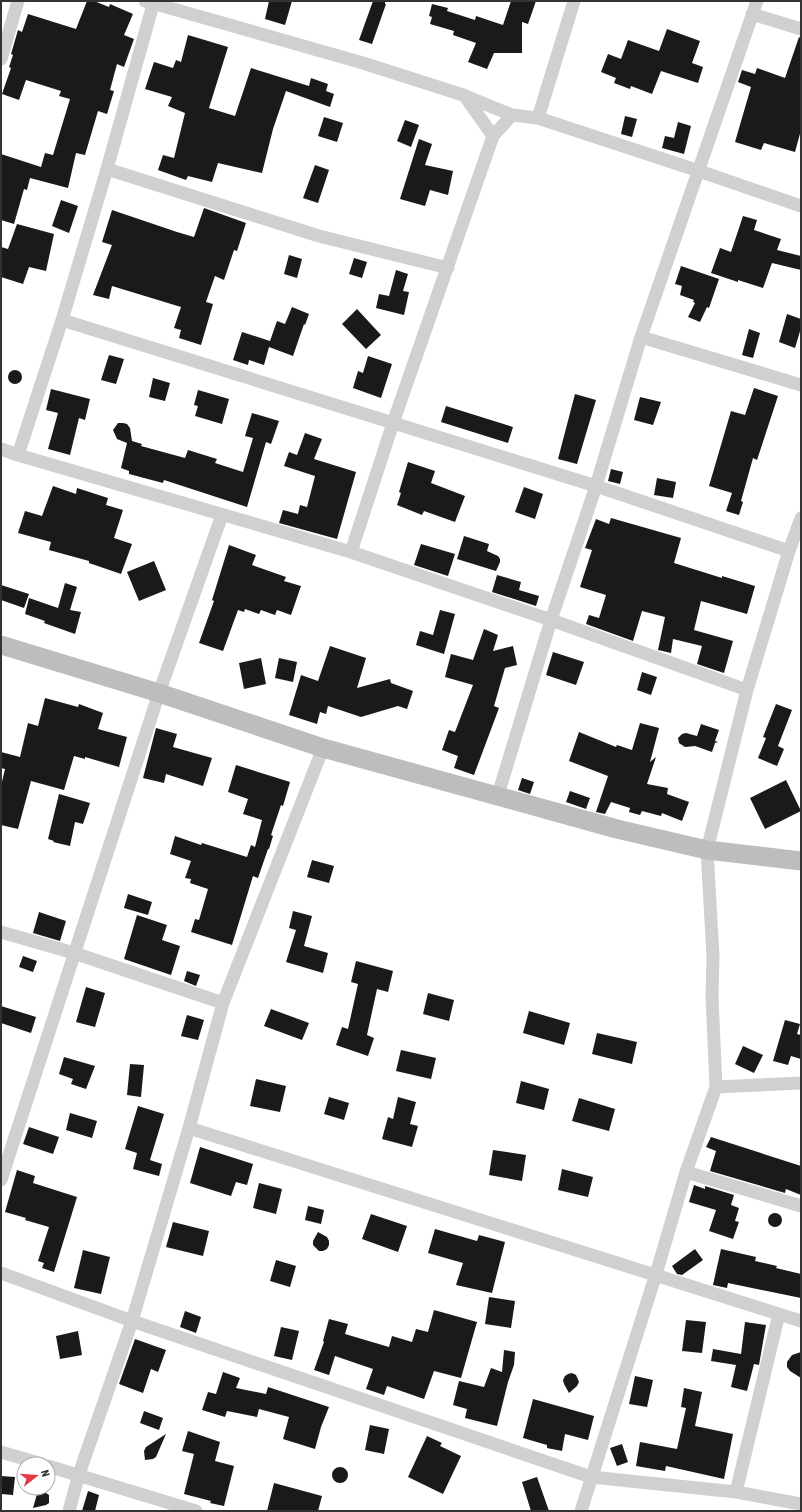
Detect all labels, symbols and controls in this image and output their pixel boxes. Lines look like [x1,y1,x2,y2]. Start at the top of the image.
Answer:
north arrow [16,1456,56,1496]
text: N [39,1468,52,1478]

